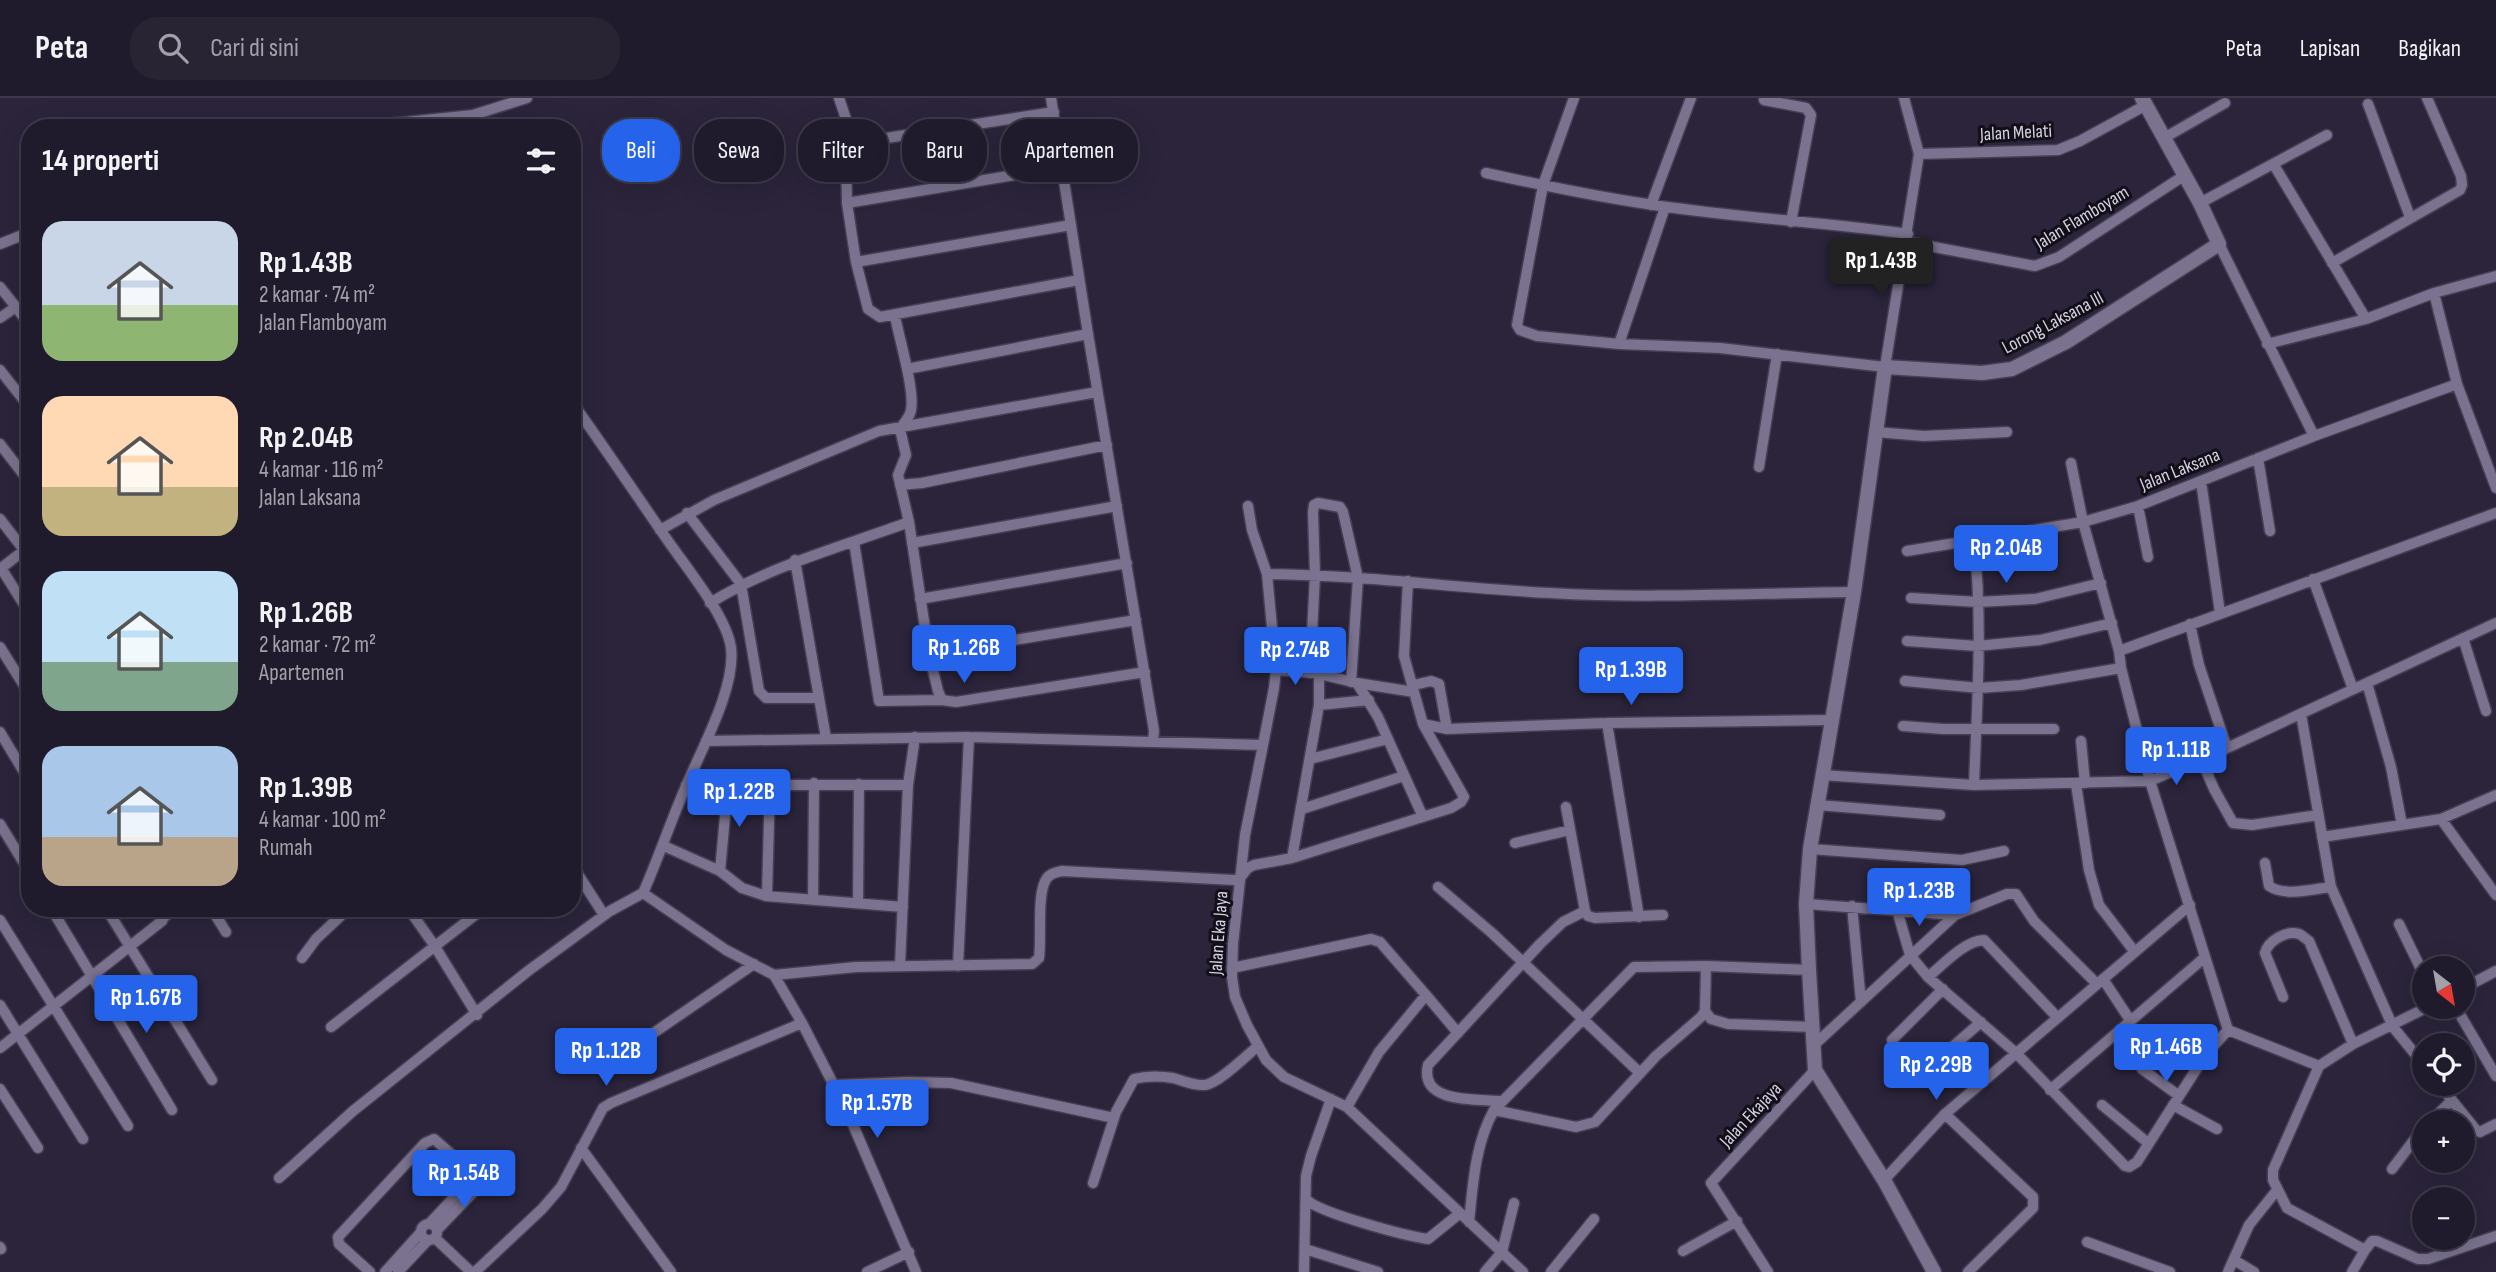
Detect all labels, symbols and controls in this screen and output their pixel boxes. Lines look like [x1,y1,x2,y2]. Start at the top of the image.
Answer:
search box [130,17,620,80]
text: Peta [35,28,88,68]
icon: search [154,29,192,67]
text: Cari di sini [210,33,299,64]
text: Peta [2226,34,2262,63]
text: Lapisan [2300,34,2360,63]
text: Bagikan [2398,34,2461,63]
chip: Beli [602,119,680,182]
chip: Sewa [694,119,784,182]
chip: Filter [798,119,888,182]
chip: Baru [902,119,987,182]
chip: Apartemen [1001,119,1138,182]
street label: Jalan Melati [1978,120,2053,146]
icon: filters [522,142,560,180]
text: 14 properti [42,143,159,179]
street label: Jalan Flamboyam [2030,181,2133,256]
pin: Rp 1.43B [1809,238,1953,298]
text: Rp 1.43B [259,245,353,281]
text: Rp 1.43B [1845,247,1917,275]
icon: home [98,249,182,333]
text: 2 kamar · 74 m² [259,281,375,309]
street label: Lorong Laksana III [1998,287,2108,359]
text: Jalan Flamboyam [259,309,387,337]
text: Rp 2.04B [259,420,353,456]
icon: home [98,424,182,508]
street label: Jalan Laksana [2136,444,2223,497]
text: 4 kamar · 116 m² [259,456,384,484]
text: Jalan Laksana [259,484,361,512]
pin: Rp 2.04B [1934,526,2078,585]
text: Rp 2.04B [1970,534,2042,562]
text: Rp 1.26B [259,595,353,631]
icon: home [98,599,182,683]
pin: Rp 1.26B [892,626,1036,685]
pin: Rp 2.74B [1223,628,1367,687]
text: 2 kamar · 72 m² [259,631,376,659]
text: Rp 1.26B [928,634,1000,662]
text: Rp 2.74B [1260,636,1330,664]
pin: Rp 1.39B [1559,648,1703,707]
text: Rp 1.39B [1595,656,1667,684]
text: Apartemen [259,659,344,687]
pin: Rp 1.11B [2104,728,2248,787]
text: Rp 1.11B [2141,736,2211,764]
text: Rp 1.39B [259,770,353,806]
pin: Rp 1.22B [667,770,811,829]
icon: home [98,774,182,858]
text: Rp 1.22B [703,778,775,806]
text: 4 kamar · 100 m² [259,806,386,834]
text: Rumah [259,834,313,862]
pin: Rp 1.23B [1847,868,1991,928]
text: Rp 1.23B [1883,877,1955,905]
street label: Jalan Eka Jaya [1205,890,1233,977]
north arrow [2412,956,2474,1018]
map controls [2412,956,2475,1250]
pin: Rp 1.67B [74,976,218,1035]
text: Rp 1.67B [110,984,182,1012]
pin: Rp 1.46B [2094,1024,2238,1084]
pin: Rp 1.12B [534,1028,678,1088]
text: Rp 1.46B [2130,1033,2202,1061]
button: locate [2412,1033,2475,1096]
text: Rp 1.12B [571,1037,641,1065]
pin: Rp 2.29B [1864,1042,2008,1102]
text: Rp 2.29B [1900,1051,1972,1079]
street label: Jalan Ekajaya [1714,1078,1787,1153]
pin: Rp 1.57B [805,1080,949,1140]
text: Rp 1.57B [842,1089,912,1117]
button: + [2412,1110,2475,1173]
pin: Rp 1.54B [392,1150,536,1210]
text: Rp 1.54B [428,1159,500,1187]
button: − [2412,1187,2475,1250]

